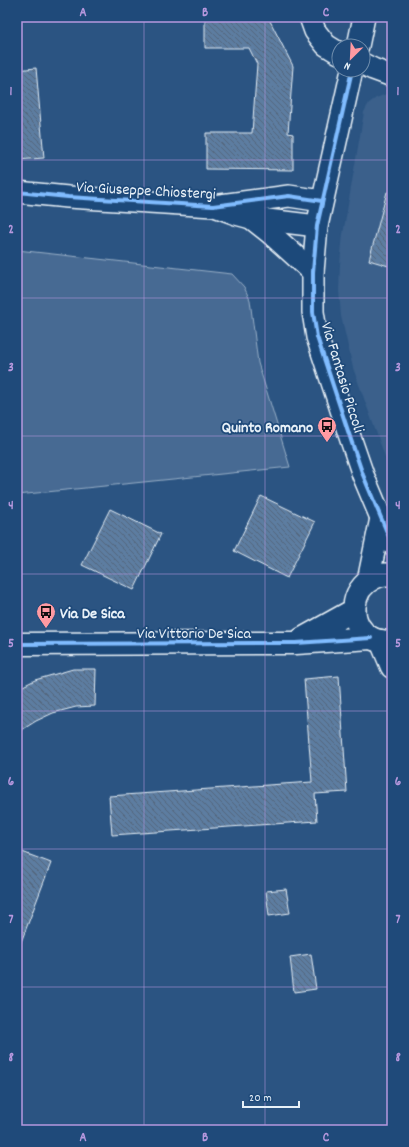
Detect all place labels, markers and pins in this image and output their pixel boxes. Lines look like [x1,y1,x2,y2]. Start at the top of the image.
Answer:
bus stop icon: Quinto Romano [316,415,338,443]
place label: Quinto Romano [222,417,313,440]
bus stop icon: Via De Sica [35,601,57,629]
place label: Via De Sica [60,603,126,626]

